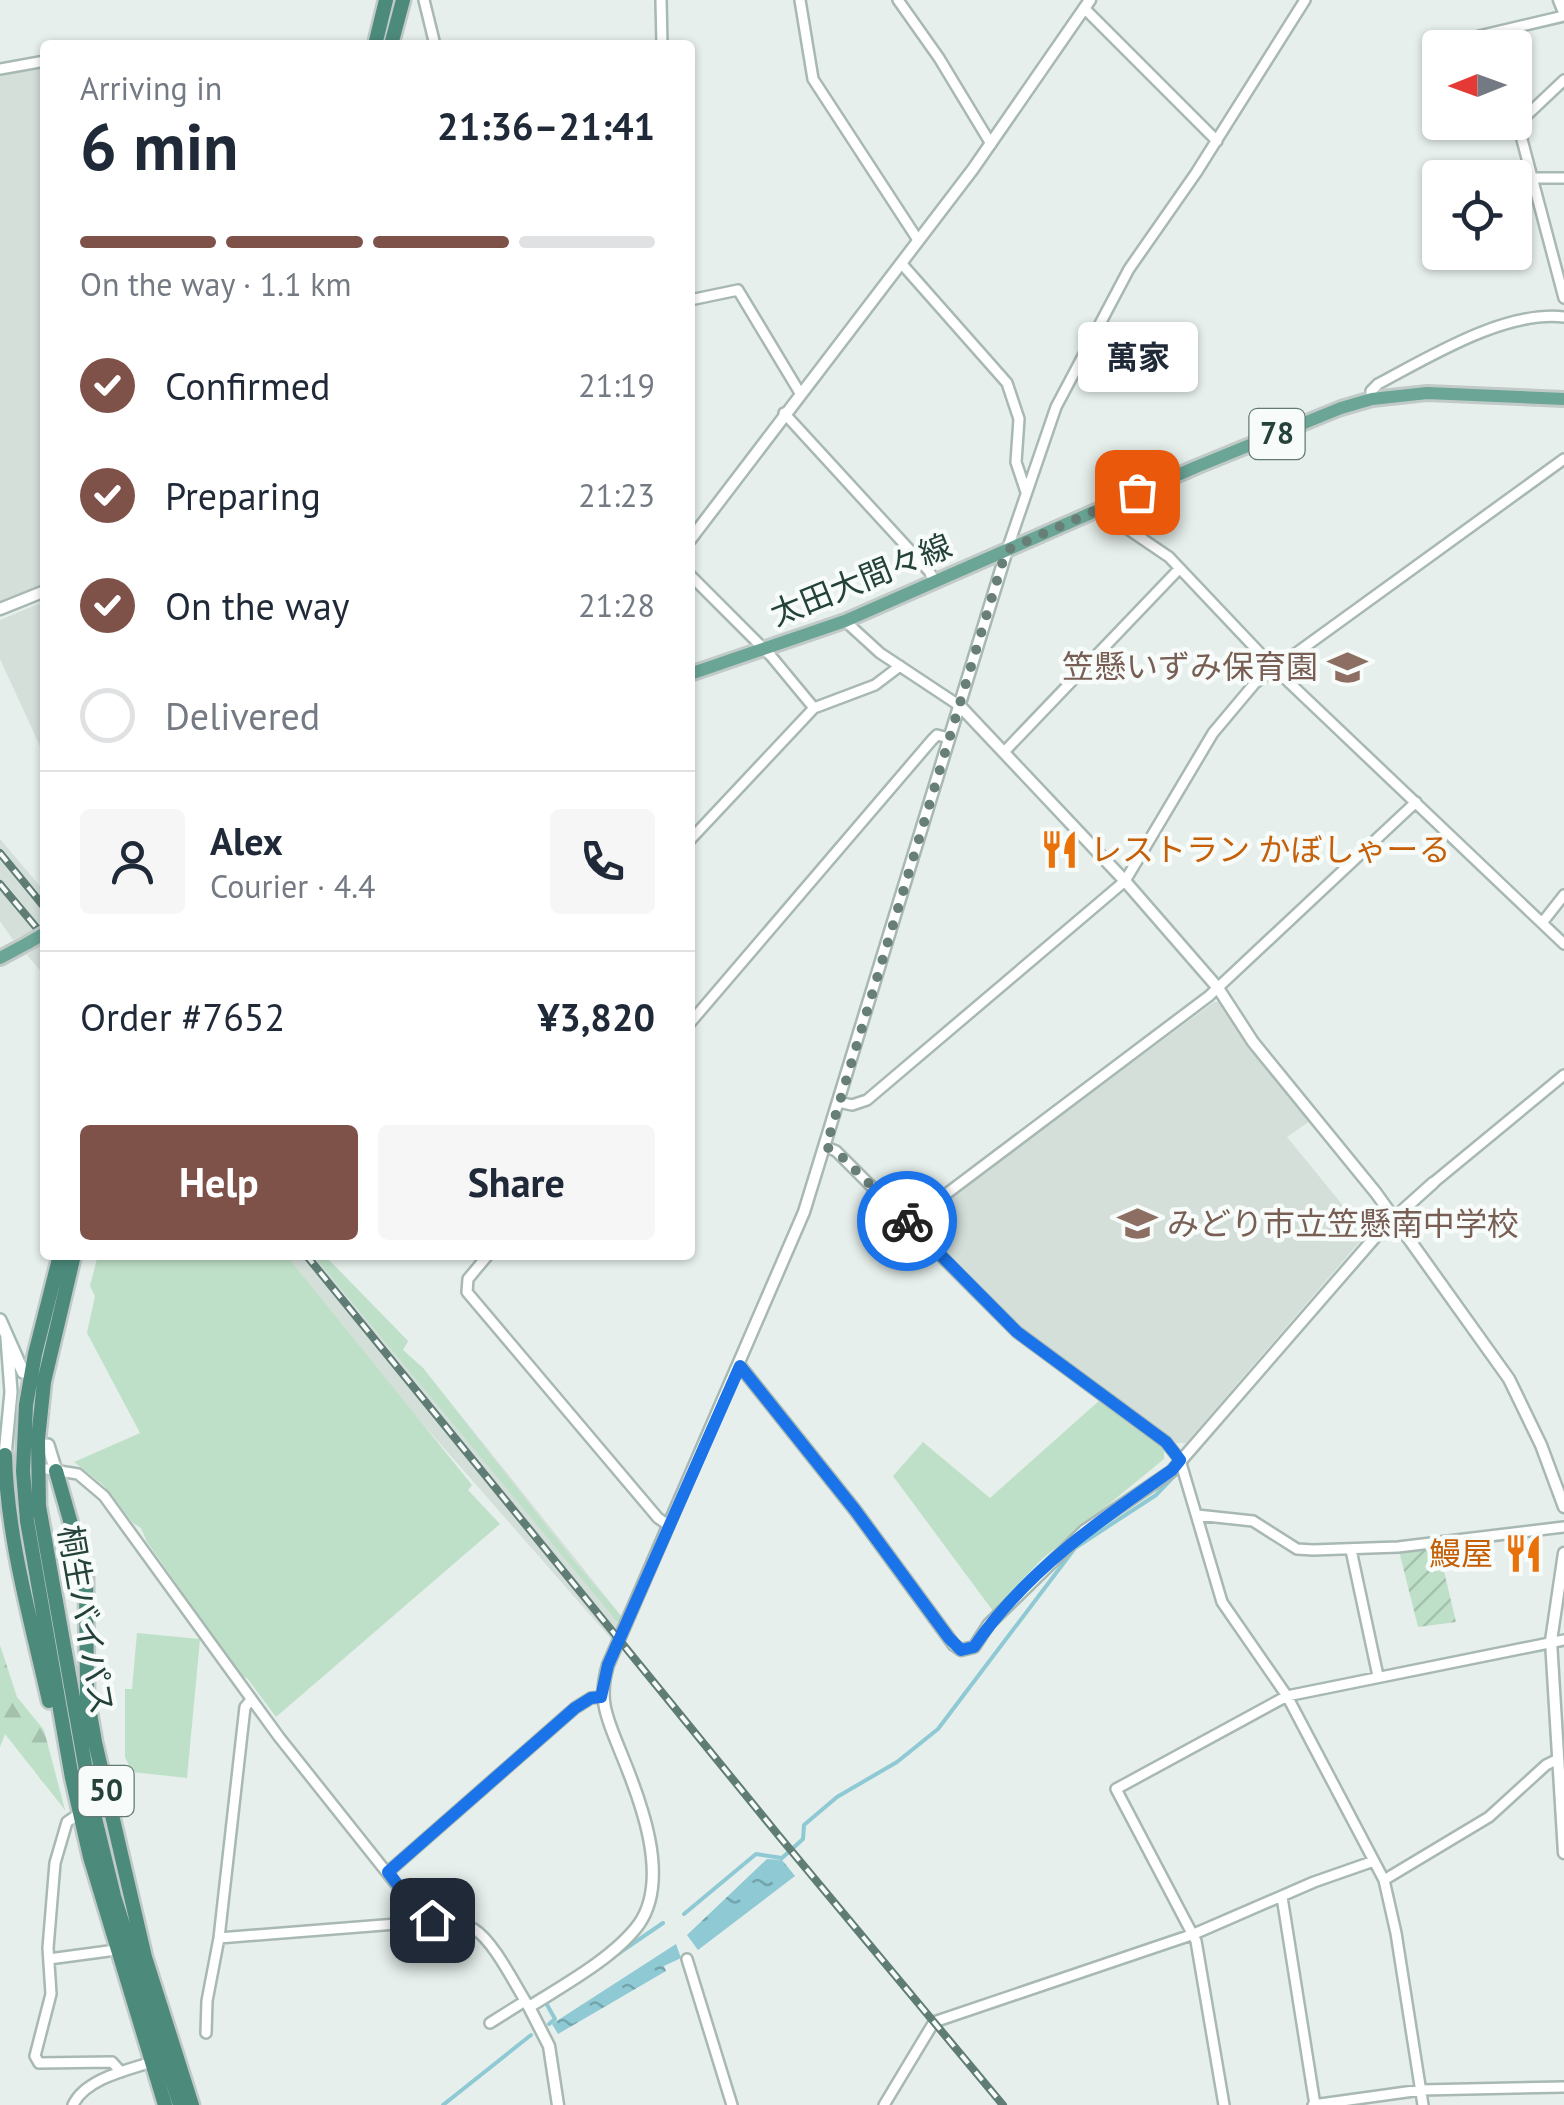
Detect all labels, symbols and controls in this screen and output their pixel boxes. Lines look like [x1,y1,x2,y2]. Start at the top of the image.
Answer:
north arrow [1422,30,1532,140]
map controls [1422,30,1532,270]
text: Arriving in [80,67,222,109]
text: 21:36–21:41 [437,101,655,150]
text: 6 min [80,104,239,188]
button: locate [1422,160,1532,270]
text: On the way · 1.1 km [80,263,351,305]
callout: 萬家 [1077,322,1197,392]
text: 萬家 [1106,336,1170,378]
icon: check [80,358,135,413]
text: Confirmed [165,361,331,410]
text: 21:19 [578,364,655,406]
road number: 78 [1250,409,1304,459]
pin [1095,450,1180,535]
icon: bag [1110,465,1165,520]
icon: check [80,468,135,523]
text: Preparing [165,471,321,520]
text: 21:23 [578,474,655,516]
street label: 太田大間々線 [764,524,958,635]
icon: check [80,578,135,633]
text: On the way [165,581,350,630]
text: 21:28 [578,584,655,626]
place label: 笠懸いずみ保育園 [1062,645,1318,687]
school or university icon: 笠懸いずみ保育園 [1327,646,1369,688]
text: Delivered [165,691,320,740]
button: person [80,809,185,914]
button: phone [550,809,655,914]
text: Alex [210,816,283,865]
place label: レストラン かぼしゃーる [1090,828,1451,870]
restaurant icon: レストラン かぼしゃーる [1039,829,1081,871]
text: Courier · 4.4 [210,865,376,907]
text: Order #7652 [80,992,285,1041]
text: ¥3,820 [538,992,655,1041]
button: Help [80,1125,358,1240]
button: Share [378,1125,655,1240]
courier [857,1171,957,1271]
icon: bike [880,1194,935,1249]
place label: みどり市立笠懸南中学校 [1167,1202,1519,1244]
school or university icon: みどり市立笠懸南中学校 [1116,1203,1158,1245]
street label: 桐生バイパス [50,1522,124,1718]
place label: 鰻屋 [1429,1532,1493,1574]
restaurant icon: 鰻屋 [1502,1533,1544,1575]
road number: 50 [78,1766,134,1816]
pin [390,1878,475,1963]
icon: home [405,1893,460,1948]

